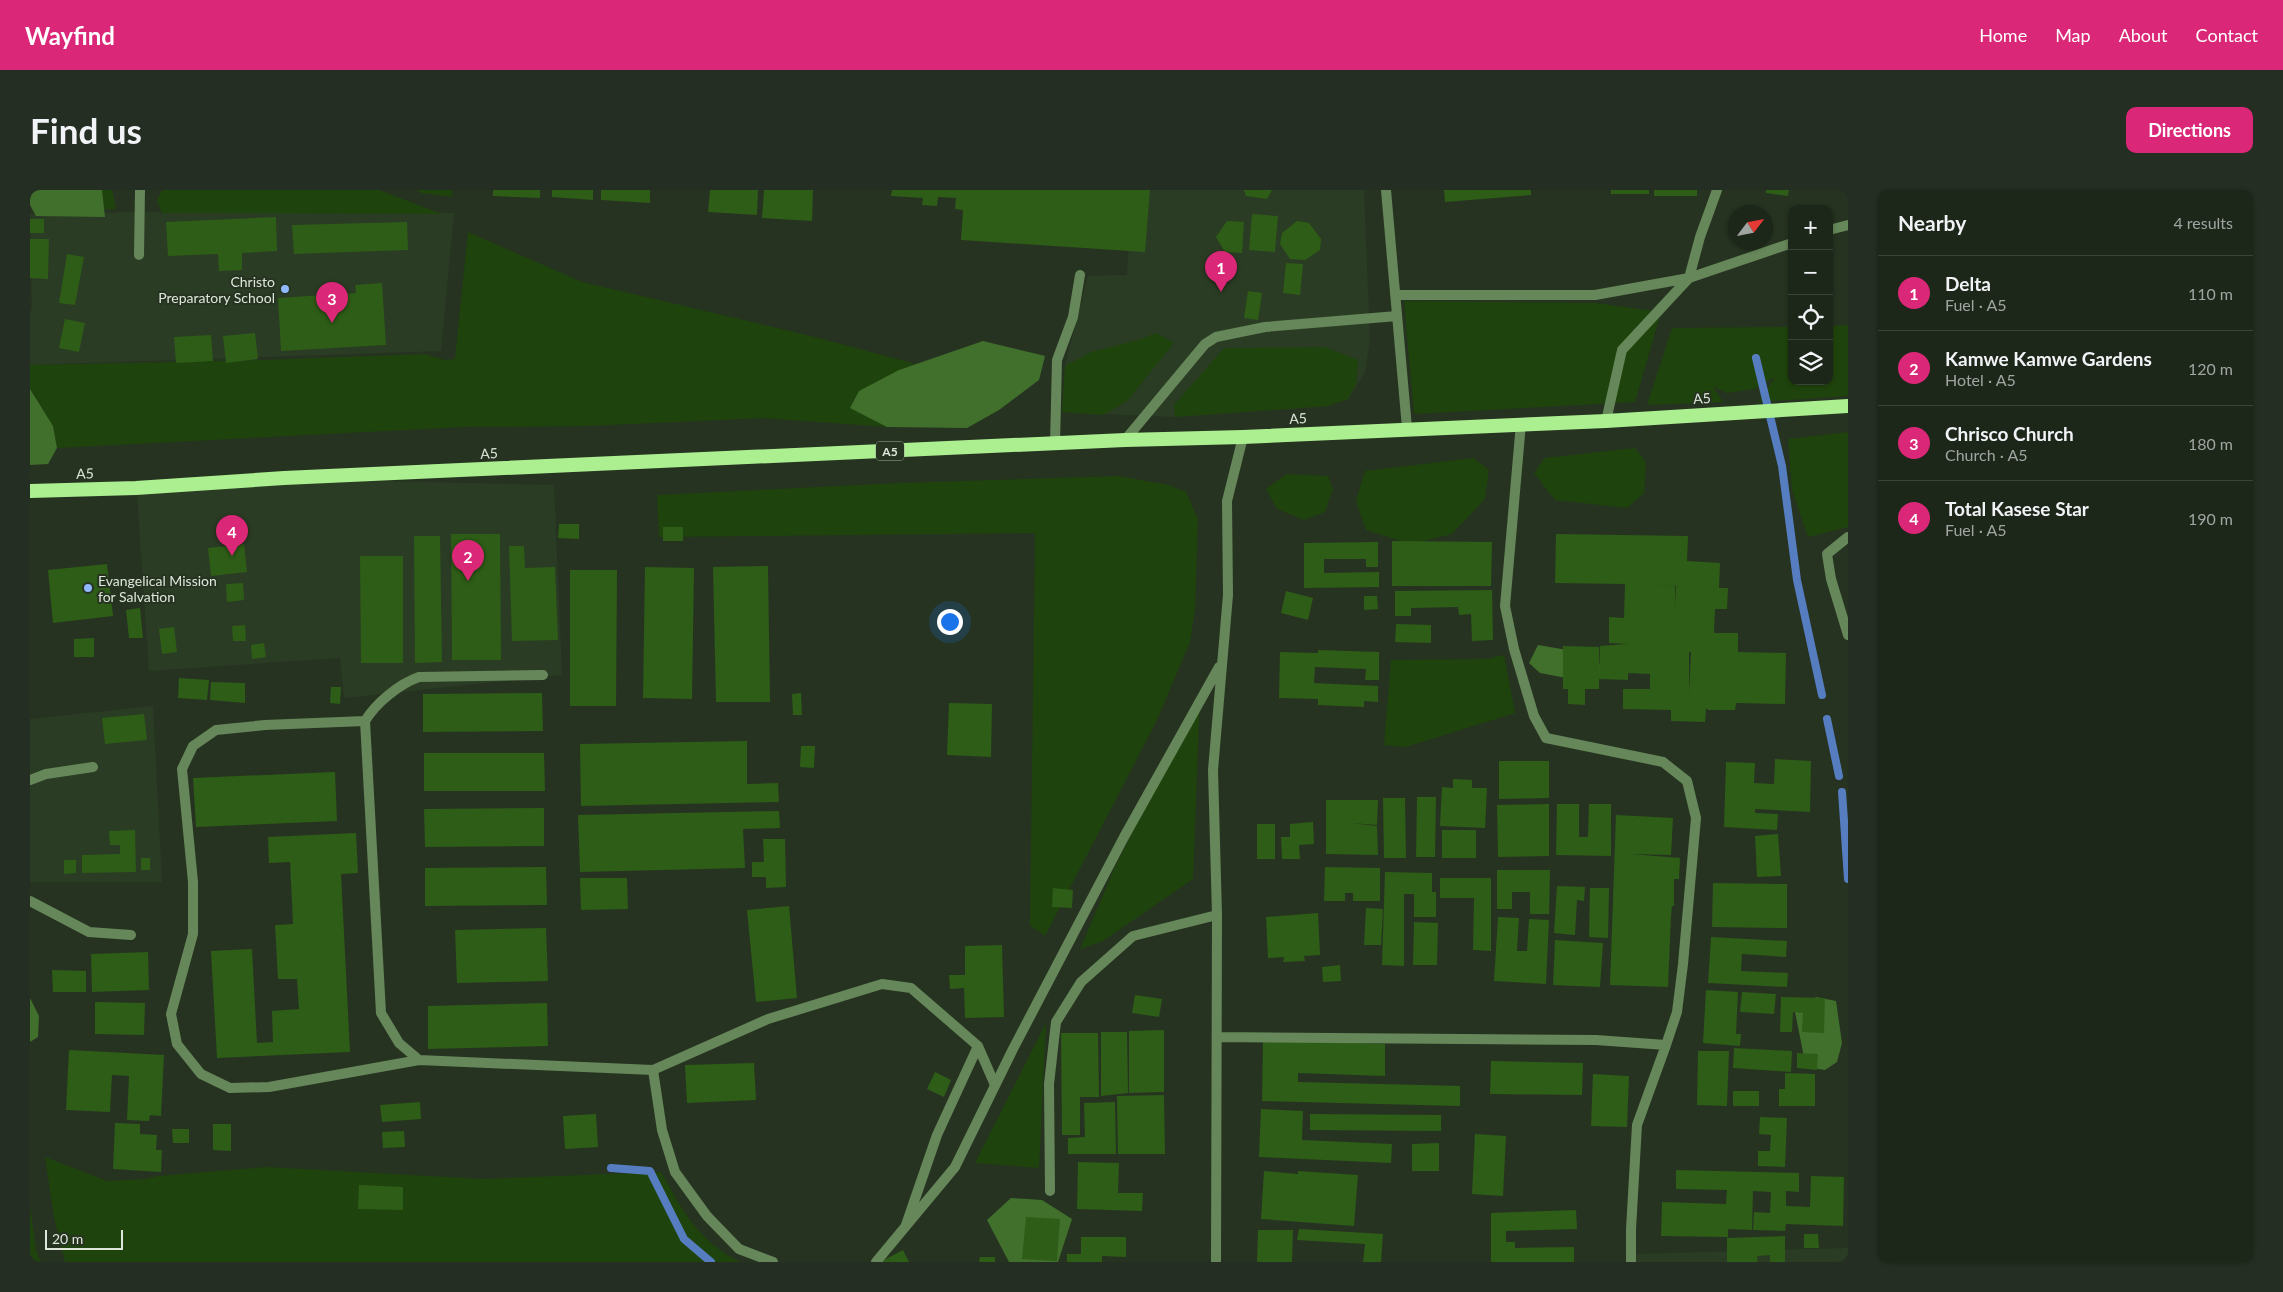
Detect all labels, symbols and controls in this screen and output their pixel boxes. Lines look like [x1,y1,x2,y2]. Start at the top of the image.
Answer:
text: Wayfind [25,21,115,50]
text: Home [1979,24,2027,46]
text: Map [2055,24,2091,46]
text: About [2119,24,2168,46]
text: Contact [2196,24,2258,46]
button: Directions [2126,107,2253,153]
text: Find us [30,109,142,151]
north arrow [1728,205,1773,250]
map controls [1788,205,1833,385]
button: + [1788,205,1833,250]
text: Nearby [1898,210,1966,235]
text: 4 results [2173,213,2233,232]
button: − [1788,250,1833,295]
pin: 1 [1205,251,1237,292]
text: Delta [1945,272,1991,295]
place label: Christo Preparatory School [158,273,275,306]
pin: 3 [316,282,348,323]
marker: Christo Preparatory School [279,283,291,295]
text: 1 [1909,284,1919,303]
text: 110 m [2188,284,2233,303]
button: locate [1788,295,1833,340]
text: Fuel · A5 [1945,295,2007,314]
button: layers [1788,340,1833,385]
text: Kamwe Kamwe Gardens [1945,347,2152,370]
text: 2 [1909,359,1919,378]
text: 120 m [2188,359,2233,378]
text: Hotel · A5 [1945,370,2016,389]
street label: A5 [1693,389,1711,407]
street label: A5 [1289,409,1307,427]
text: Chrisco Church [1945,422,2074,445]
text: 3 [1909,434,1919,453]
text: 180 m [2188,434,2233,453]
road number: A5 [876,442,904,460]
street label: A5 [480,444,498,462]
text: Church · A5 [1945,445,2028,464]
street label: A5 [76,464,94,482]
text: Total Kasese Star [1945,497,2089,520]
text: 4 [1909,509,1919,528]
text: 190 m [2188,509,2233,528]
pin: 4 [216,515,248,556]
text: Fuel · A5 [1945,520,2007,539]
pin: 2 [452,540,484,581]
place label: Evangelical Mission for Salvation [98,572,217,605]
marker: Evangelical Mission for Salvation [82,582,94,594]
your location [937,609,963,635]
scale bar [45,1227,122,1250]
text: 20 m [52,1230,83,1247]

